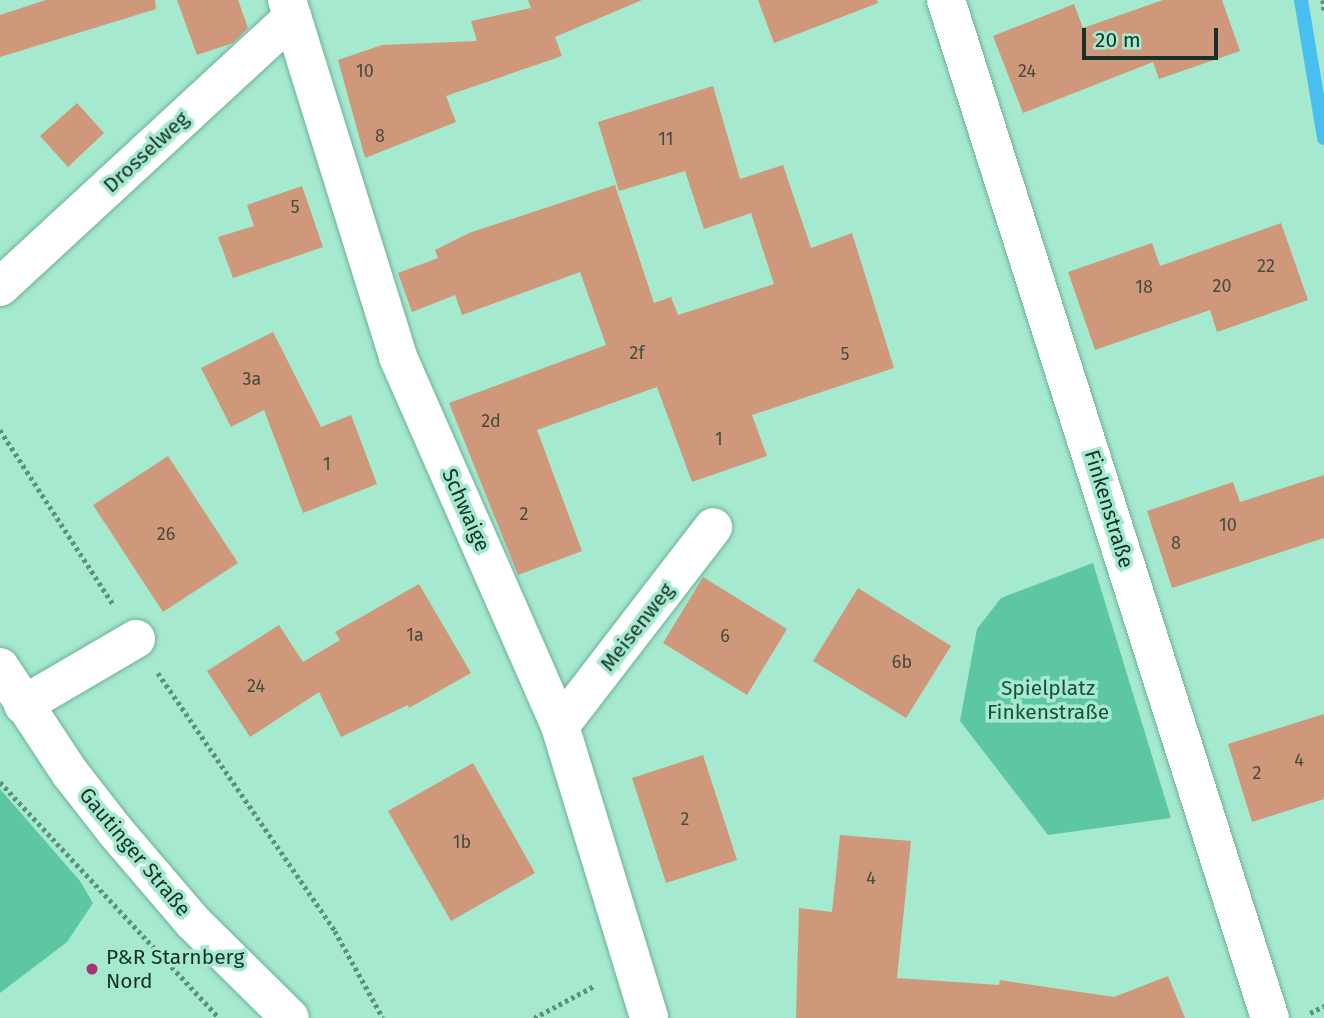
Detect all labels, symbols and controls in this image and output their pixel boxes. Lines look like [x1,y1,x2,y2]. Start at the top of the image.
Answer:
scale bar [1086,14,1222,58]
text: 20 m [1095,27,1141,53]
house number: 10 [356,60,374,82]
house number: 24 [1018,60,1036,82]
street label: Drosselweg [98,106,194,198]
house number: 8 [375,125,385,147]
house number: 11 [658,128,674,150]
house number: 5 [290,196,300,218]
house number: 22 [1257,255,1275,277]
house number: 20 [1213,275,1231,297]
house number: 18 [1135,276,1153,298]
house number: 2f [630,342,644,364]
house number: 5 [840,343,850,365]
house number: 3a [243,368,261,390]
house number: 2d [481,410,501,432]
house number: 1 [715,428,723,450]
street label: Finkenstraße [1079,447,1139,571]
house number: 1 [323,453,331,475]
street label: Schwaige [437,465,495,555]
house number: 2 [520,503,528,525]
house number: 10 [1219,514,1237,536]
house number: 26 [157,523,175,545]
house number: 8 [1171,532,1181,554]
street label: Meisenweg [595,578,679,676]
house number: 1a [406,624,424,646]
house number: 6 [720,625,730,647]
house number: 6b [892,651,912,673]
house number: 24 [247,675,265,697]
park label: Spielplatz Finkenstraße [987,675,1109,725]
house number: 4 [1294,749,1304,771]
house number: 2 [1253,762,1261,784]
street label: Gautinger Straße [74,783,196,921]
house number: 2 [681,808,689,830]
house number: 1b [453,831,471,853]
house number: 4 [866,867,876,889]
place label: P&R Starnberg Nord [106,944,244,994]
marker: P&R Starnberg Nord [84,961,100,977]

